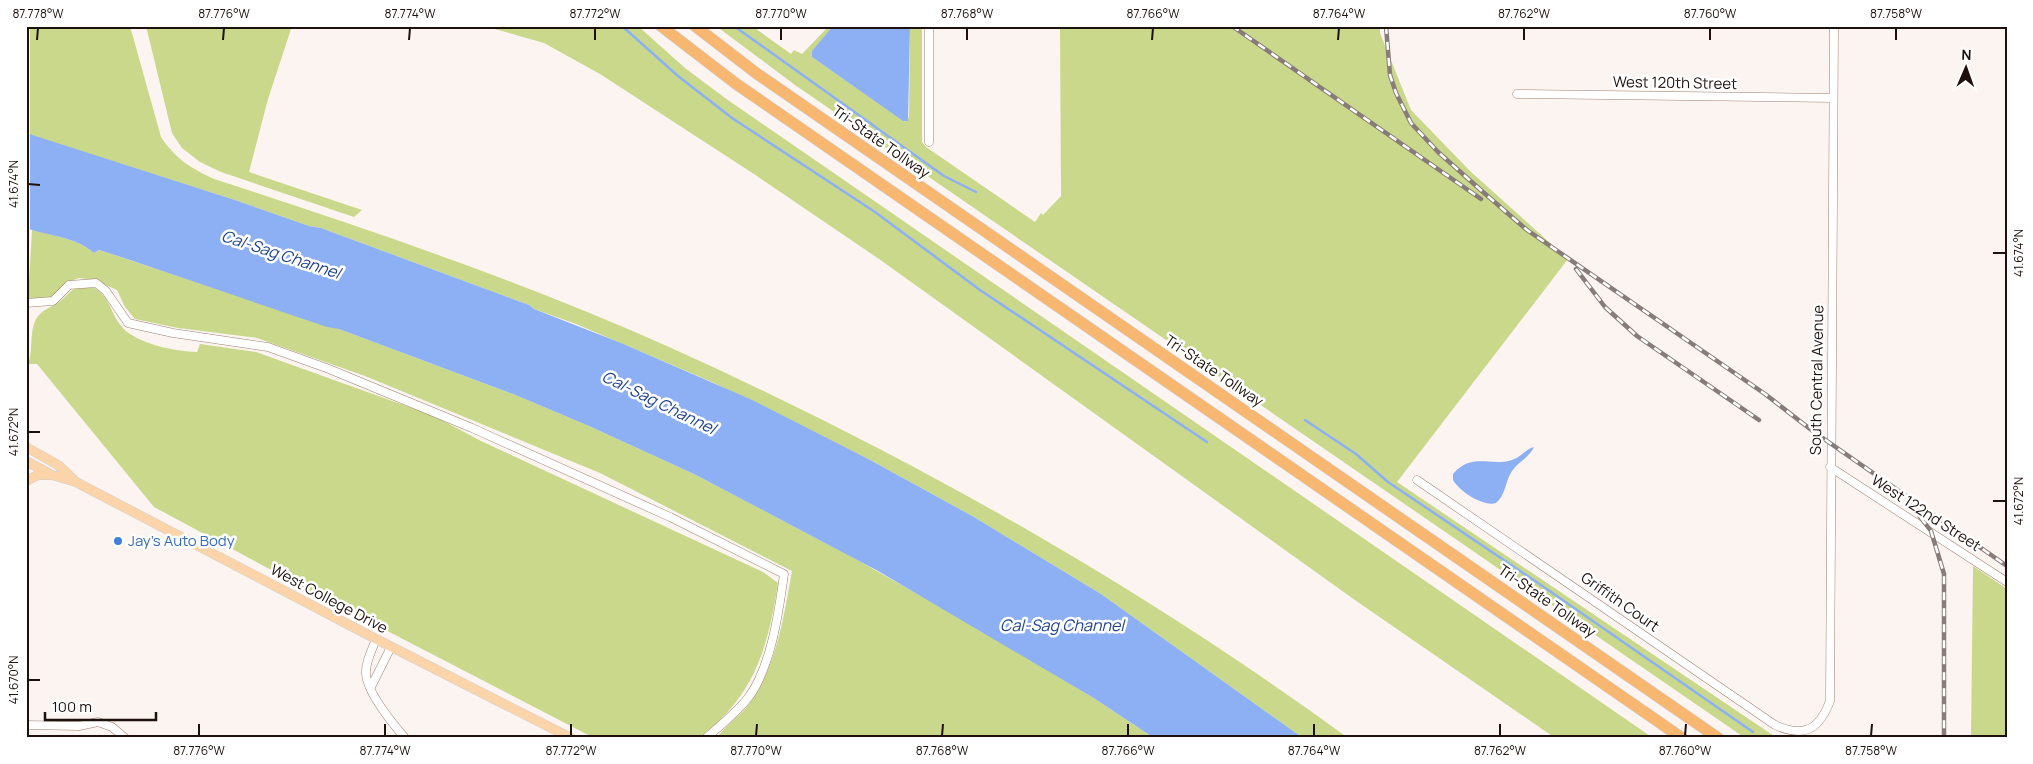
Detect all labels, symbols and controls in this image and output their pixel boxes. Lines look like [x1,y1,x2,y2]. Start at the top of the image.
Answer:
text: 87.778°W [12,5,64,22]
text: 87.776°W [198,5,251,22]
text: 87.774°W [385,5,436,22]
text: 87.772°W [569,5,621,22]
text: 87.770°W [755,5,808,22]
text: 87.768°W [941,5,994,22]
text: 87.766°W [1127,5,1180,22]
text: 87.764°W [1313,5,1366,22]
text: 87.762°W [1498,5,1551,22]
text: 87.760°W [1684,5,1737,22]
text: 87.758°W [1870,5,1923,22]
north arrow [1940,42,1990,92]
text: N [1961,45,1972,64]
street label: West 120th Street [1613,71,1737,94]
street label: Tri-State Tollway [828,100,934,183]
text: 41.674°N [5,160,22,208]
water label: Cal-Sag Channel [219,224,346,284]
text: 41.674°N [2010,229,2027,277]
street label: South Central Avenue [1805,304,1828,455]
street label: Tri-State Tollway [1161,330,1268,411]
water label: Cal-Sag Channel [598,365,722,440]
text: 41.672°N [5,408,22,456]
street label: West 122nd Street [1867,469,1985,556]
text: 41.672°N [2010,477,2027,525]
place label: Jay's Auto Body [128,530,235,551]
marker: Jay's Auto Body [112,535,124,547]
street label: West College Drive [267,559,392,638]
street label: Tri-State Tollway [1494,559,1600,642]
street label: Griffith Court [1577,567,1664,636]
water label: Cal-Sag Channel [1000,614,1126,636]
text: 41.670°N [5,656,22,704]
scale bar [45,689,156,721]
text: 100 m [52,696,92,717]
text: 87.776°W [173,742,226,759]
text: 87.774°W [360,742,411,759]
text: 87.772°W [545,742,597,759]
text: 87.770°W [730,742,783,759]
text: 87.768°W [916,742,969,759]
text: 87.766°W [1102,742,1155,759]
text: 87.764°W [1288,742,1341,759]
text: 87.762°W [1474,742,1527,759]
text: 87.760°W [1659,742,1712,759]
text: 87.758°W [1845,742,1898,759]

